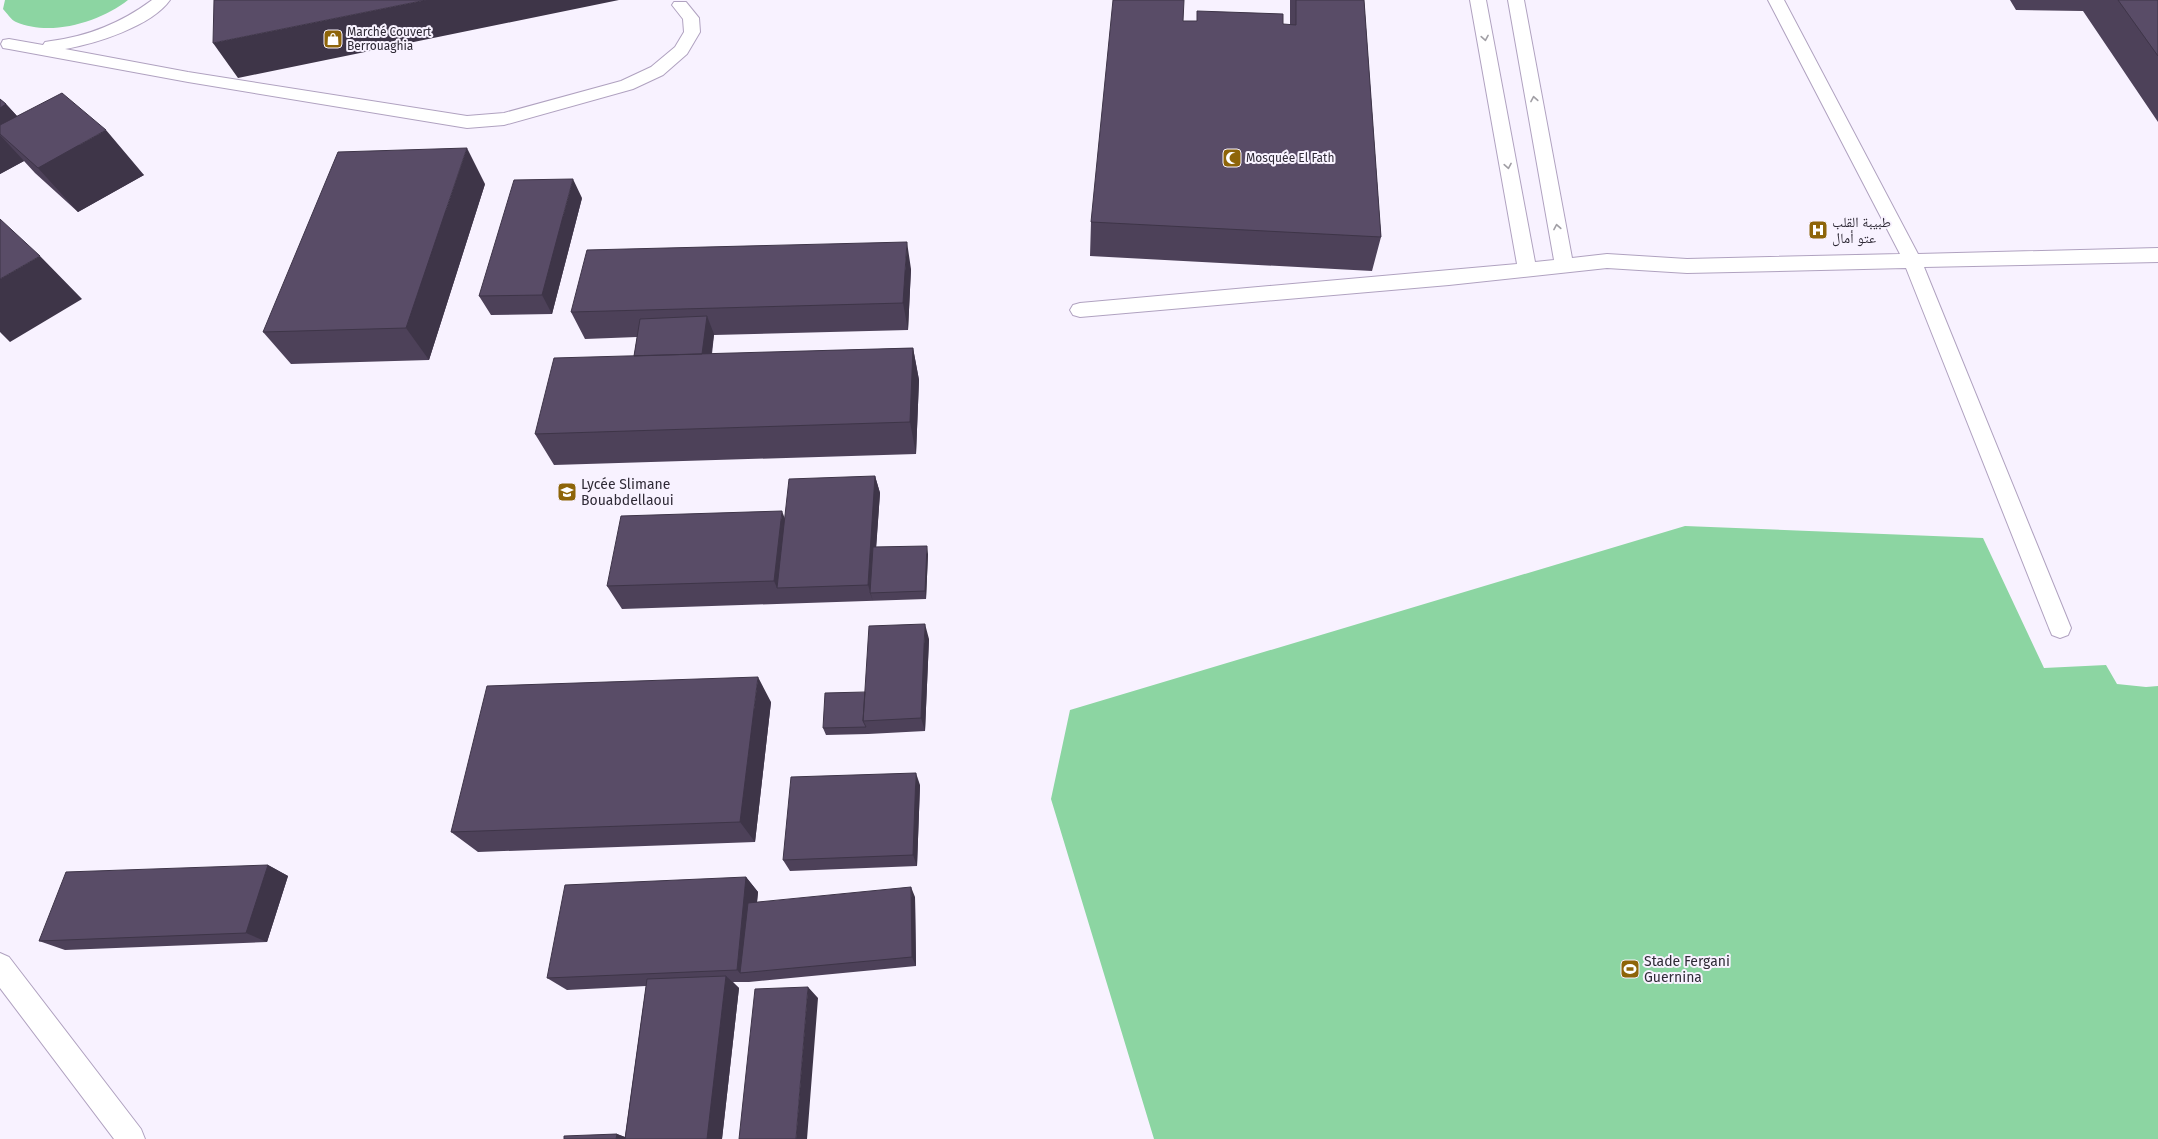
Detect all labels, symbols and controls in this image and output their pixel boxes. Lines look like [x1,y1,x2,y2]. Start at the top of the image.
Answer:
place label: Marché Couvert Berrouaghia [347,25,432,53]
shop icon: Marché Couvert Berrouaghia [322,28,344,50]
one-way arrow [1480,35,1489,41]
one-way arrow [1530,96,1539,102]
mosque icon: Mosquée El Fath [1221,147,1243,169]
place label: Mosquée El Fath [1246,151,1334,165]
one-way arrow [1503,163,1512,169]
place label: طبيبة القلب عتو أمال [1832,214,1891,247]
hospital icon: طبيبة القلب عتو أمال [1807,219,1829,241]
one-way arrow [1554,224,1562,230]
place label: Lycée Slimane Bouabdellaoui [581,476,674,509]
school or university icon: Lycée Slimane Bouabdellaoui [556,481,578,503]
place label: Stade Fergani Guernina [1644,953,1730,986]
sports icon: Stade Fergani Guernina [1619,958,1641,980]

